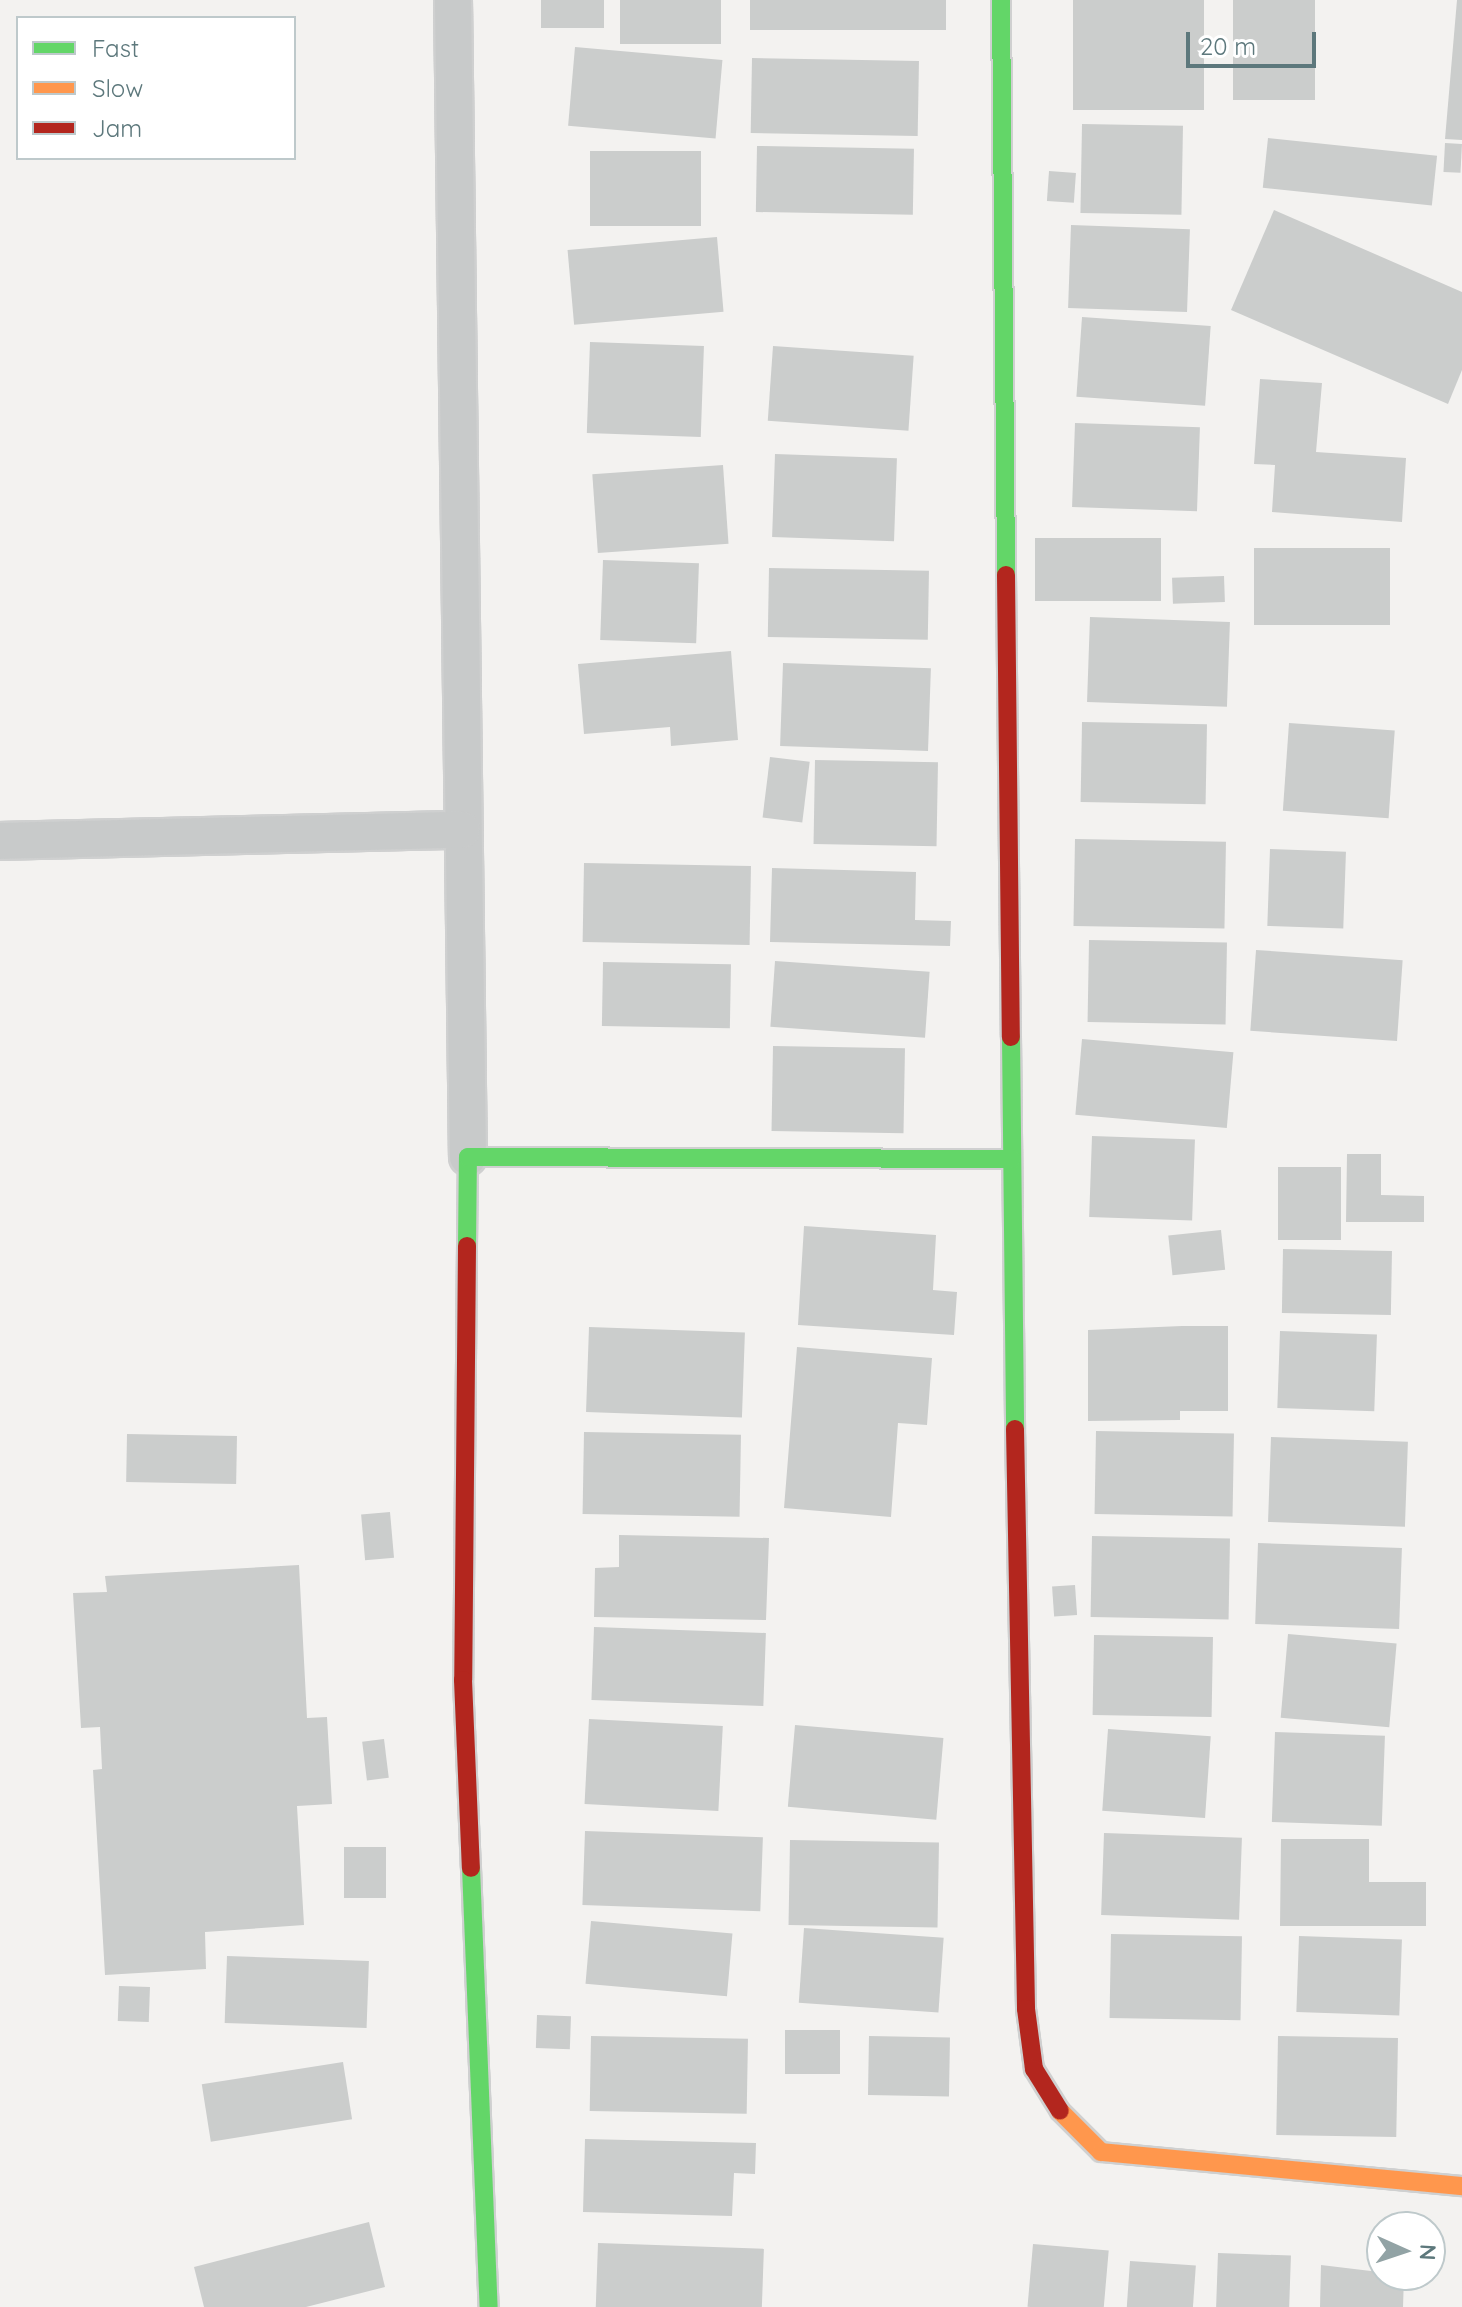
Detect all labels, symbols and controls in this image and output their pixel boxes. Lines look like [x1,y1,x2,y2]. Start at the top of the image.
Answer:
legend [16,16,296,160]
scale bar [1190,16,1320,66]
text: 20 m [1200,31,1256,61]
text: Fast [92,33,139,63]
text: Slow [92,73,143,103]
text: Jam [92,113,142,143]
north arrow [1366,2211,1446,2291]
text: N [1414,2243,1442,2261]

